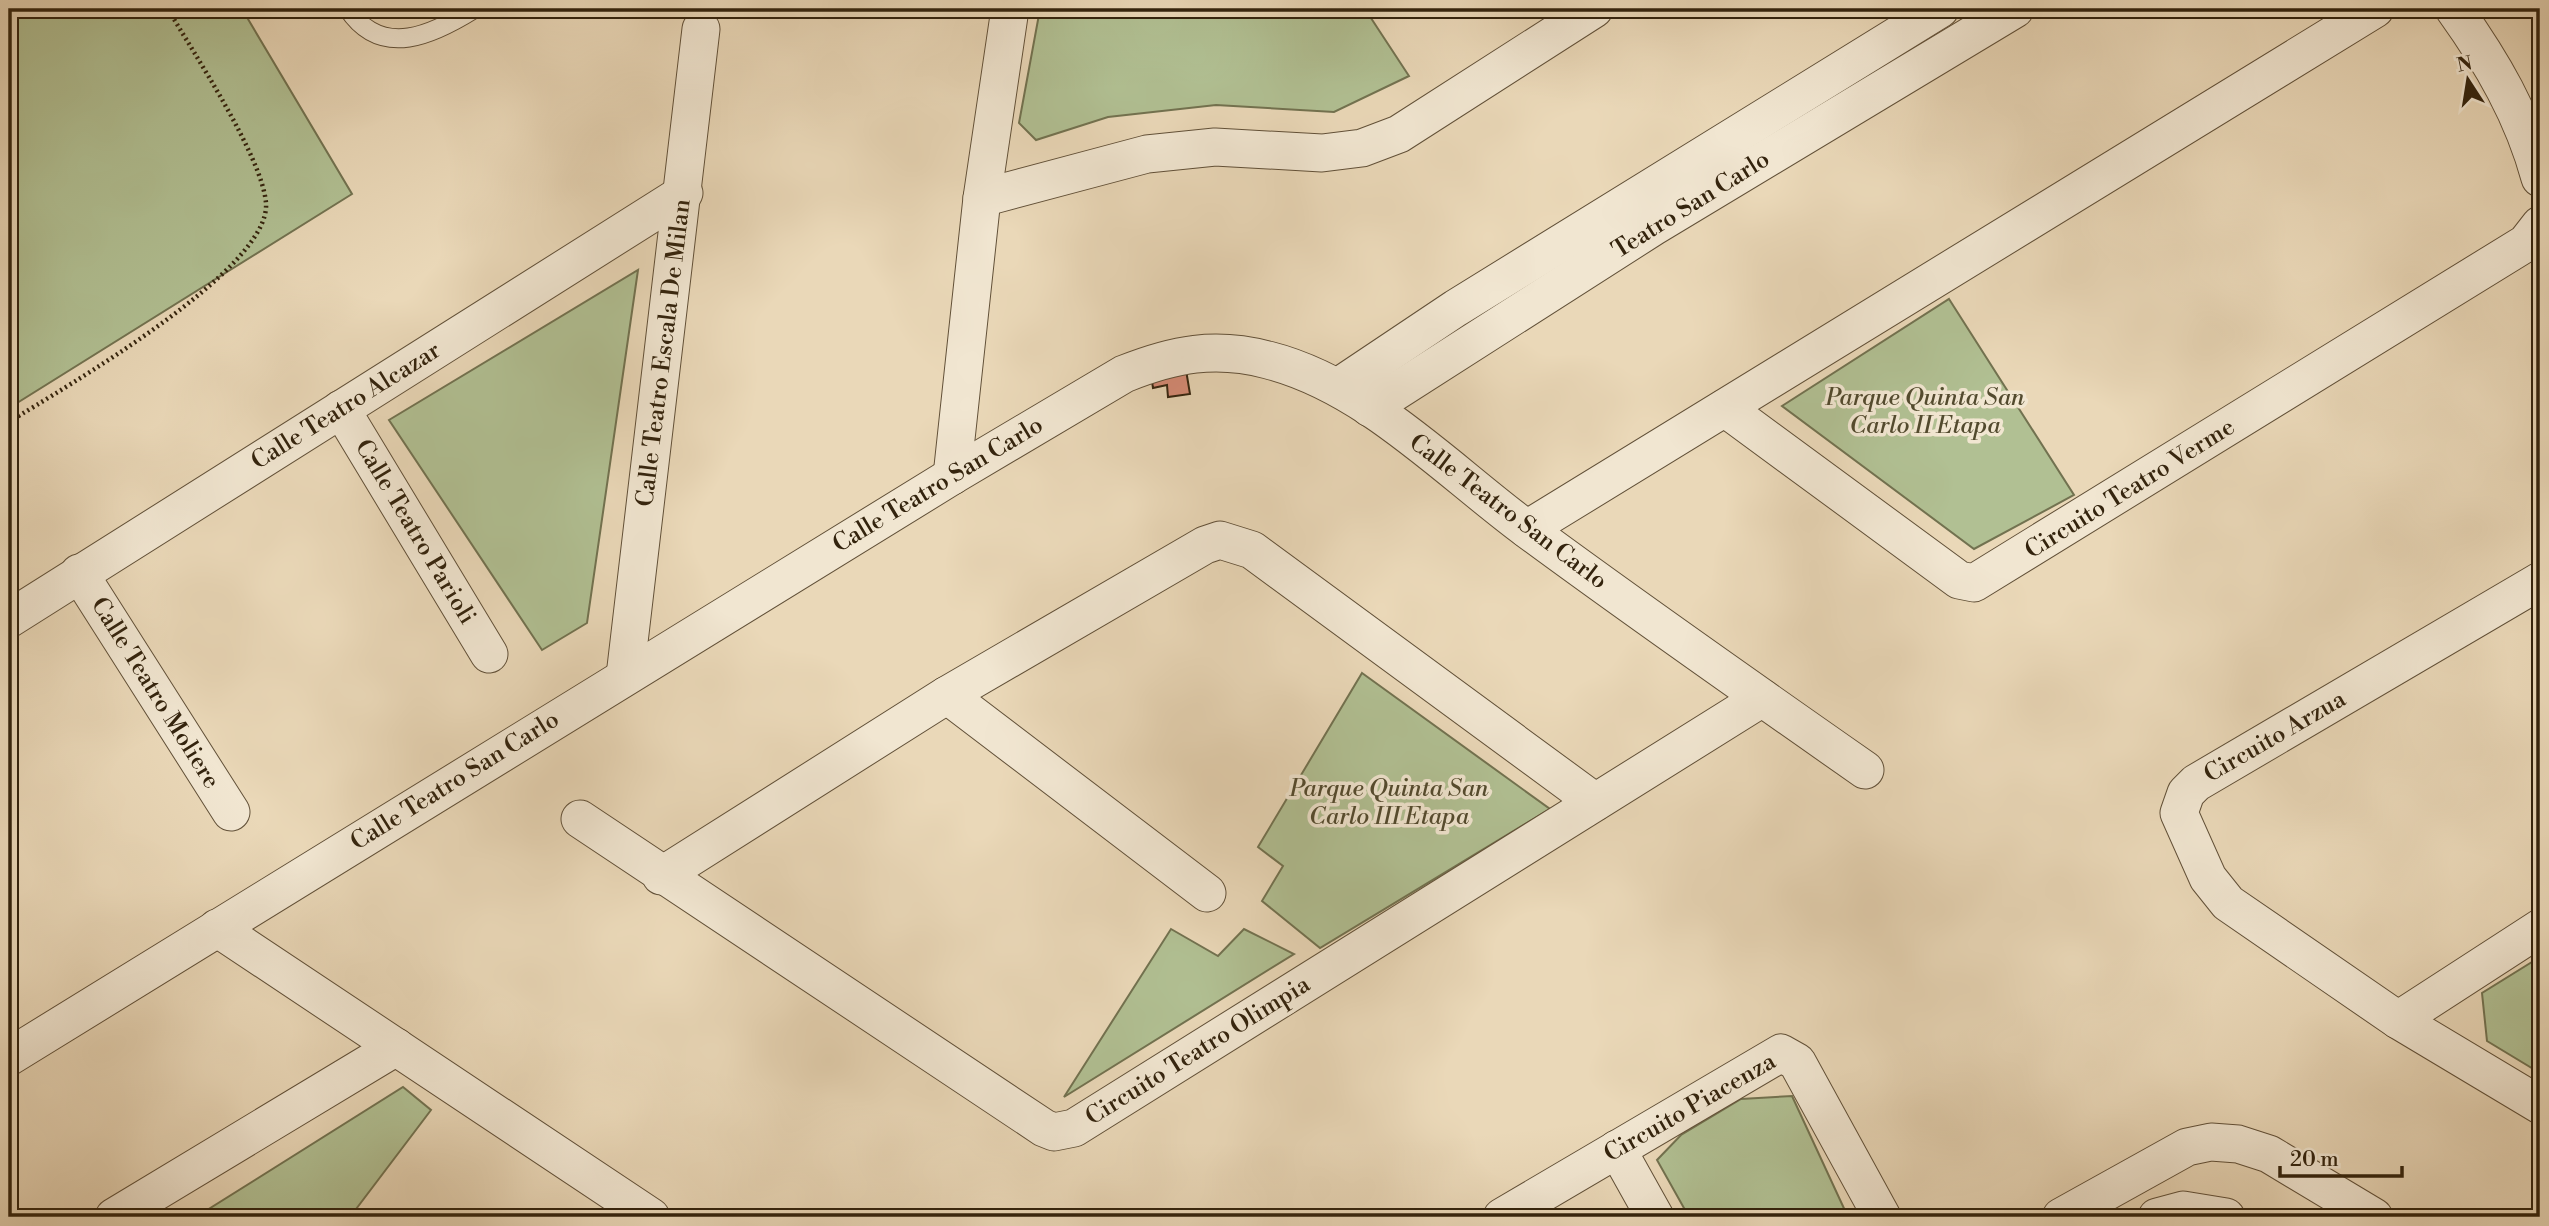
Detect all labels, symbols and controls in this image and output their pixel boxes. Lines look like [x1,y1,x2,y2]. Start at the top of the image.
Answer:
north arrow [2434,46,2504,116]
text: N [2455,51,2475,78]
street label: Teatro San Carlo [1607,144,1775,266]
street label: Calle Teatro Escala De Milan [630,197,698,509]
street label: Calle Teatro Alcazar [246,336,446,476]
park label: Parque Quinta San Carlo II Etapa [1825,383,2025,441]
street label: Calle Teatro San Carlo [827,410,1049,560]
street label: Circuito Teatro Verme [2020,412,2240,566]
street label: Calle Teatro San Carlo [1403,428,1613,596]
street label: Calle Teatro Parioli [348,434,482,630]
street label: Calle Teatro Moliere [84,592,226,794]
street label: Circuito Arzua [2199,684,2352,790]
street label: Calle Teatro San Carlo [345,705,565,857]
park label: Parque Quinta San Carlo III Etapa [1289,774,1489,832]
street label: Circuito Teatro Olimpia [1080,969,1317,1132]
street label: Circuito Piacenza [1599,1046,1782,1169]
scale bar [2280,1135,2402,1179]
text: 20 m [2290,1147,2339,1173]

